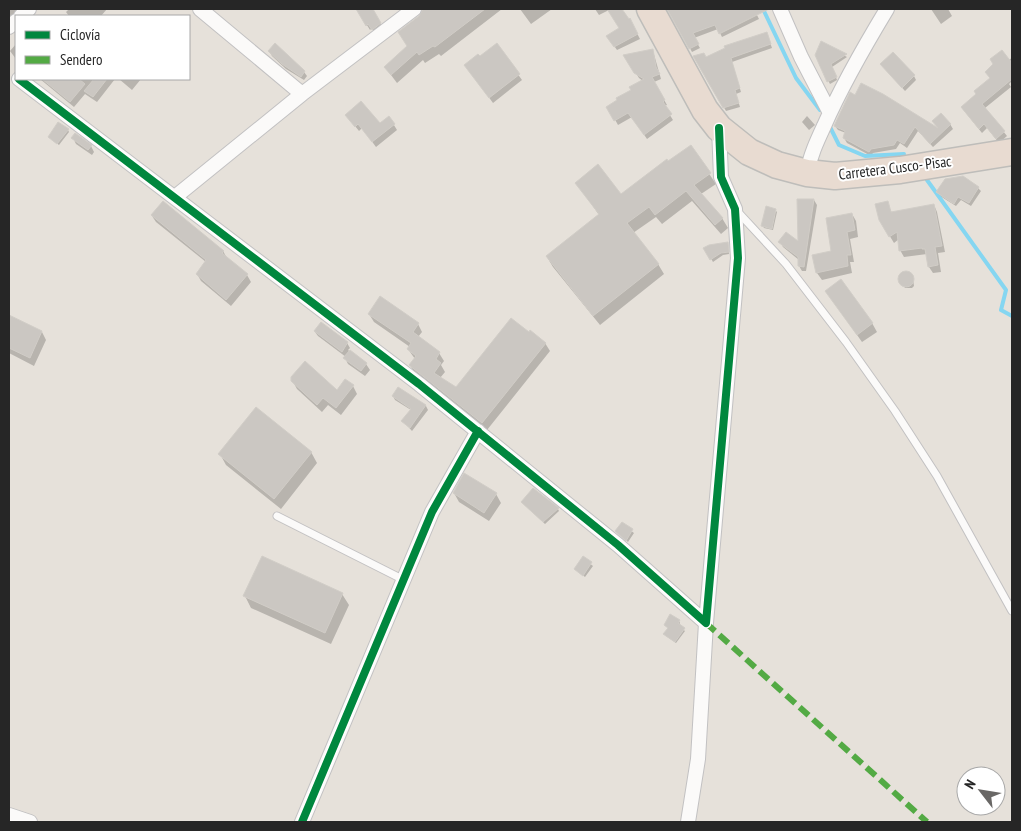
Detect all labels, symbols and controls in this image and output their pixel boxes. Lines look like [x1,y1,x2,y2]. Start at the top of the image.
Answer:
legend [15,15,190,80]
text: Ciclovía [60,25,100,44]
text: Sendero [60,50,102,69]
street label: Carretera Cusco- Pisac [837,151,953,184]
north arrow [956,766,1006,816]
text: N [960,776,980,792]

